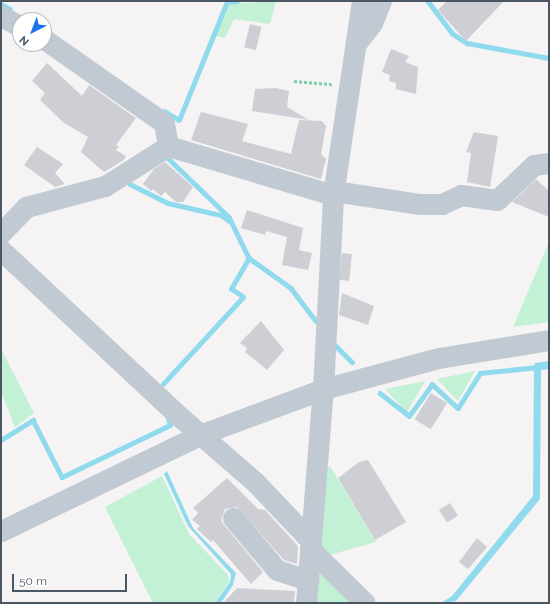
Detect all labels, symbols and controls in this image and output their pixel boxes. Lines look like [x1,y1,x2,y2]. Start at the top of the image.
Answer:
north arrow [12,12,52,52]
text: N [17,33,32,48]
scale bar [14,566,129,592]
text: 50 m [19,574,47,588]

